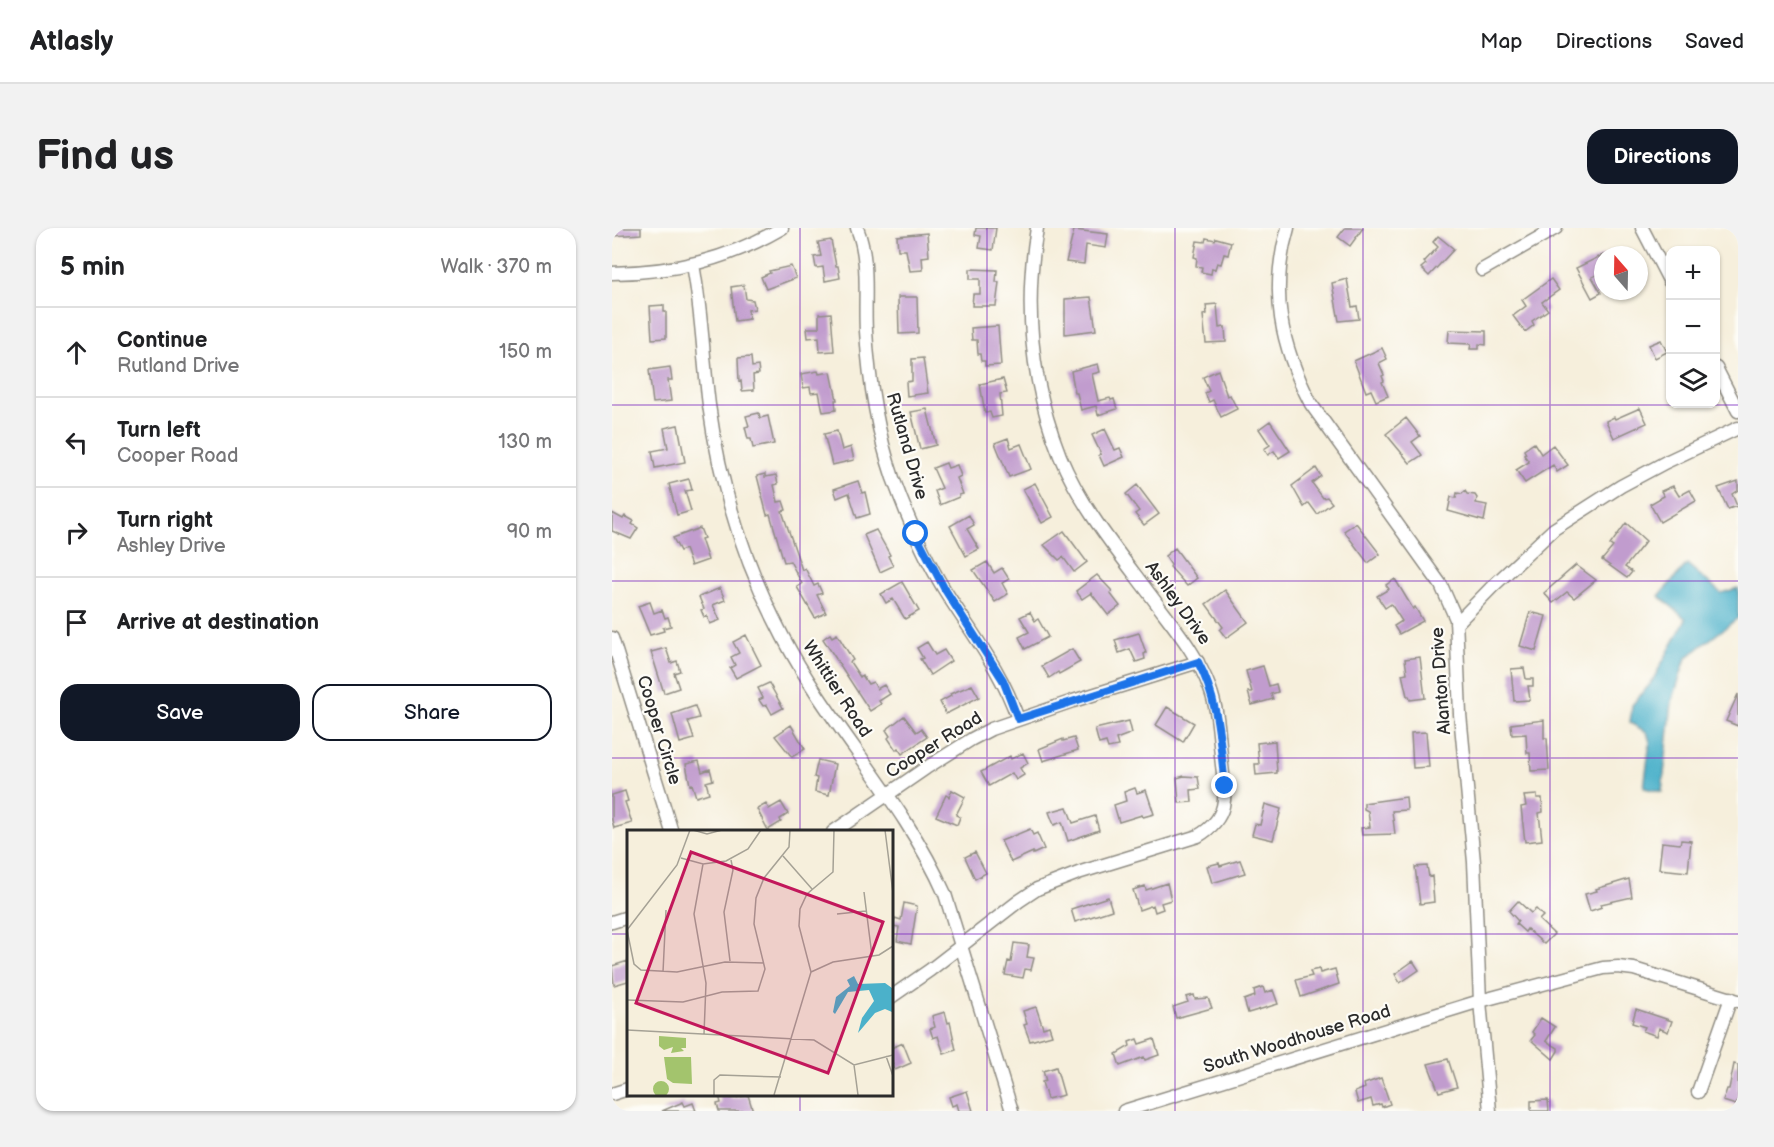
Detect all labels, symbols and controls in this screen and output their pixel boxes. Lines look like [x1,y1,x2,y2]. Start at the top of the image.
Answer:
text: Atlasly [30,25,113,58]
text: Map [1480,29,1523,54]
text: Directions [1556,29,1652,54]
text: Saved [1685,29,1744,54]
button: Directions [1587,129,1738,184]
text: Find us [36,131,174,182]
north arrow [1594,246,1648,300]
map controls [1666,246,1720,408]
button: + [1666,246,1720,300]
text: 5 min [60,252,125,283]
text: Walk · 370 m [440,255,552,279]
button: − [1666,300,1720,354]
text: Continue [117,327,207,354]
icon: ahead [60,336,93,369]
text: 150 m [499,340,552,364]
text: Rutland Drive [117,354,239,378]
button: layers [1666,354,1720,408]
street label: Rutland Drive [882,390,932,502]
text: Turn left [117,417,201,444]
icon: left [60,426,93,459]
text: 130 m [498,430,552,454]
text: Cooper Road [117,444,238,468]
text: Turn right [117,507,213,534]
icon: right [60,516,93,549]
text: 90 m [507,520,552,544]
route start [902,520,928,546]
text: Ashley Drive [117,534,226,558]
street label: Ashley Drive [1141,557,1215,649]
icon: arrive [60,606,93,639]
text: Arrive at destination [117,609,319,636]
street label: Alanton Drive [1427,626,1455,735]
street label: Whittier Road [798,637,876,741]
street label: Cooper Circle [632,673,686,787]
button: Save [60,684,300,741]
button: Share [312,684,552,741]
street label: Cooper Road [882,707,986,783]
route end [1211,772,1237,798]
inset map [627,830,892,1096]
street label: South Woodhouse Road [1201,1000,1393,1078]

